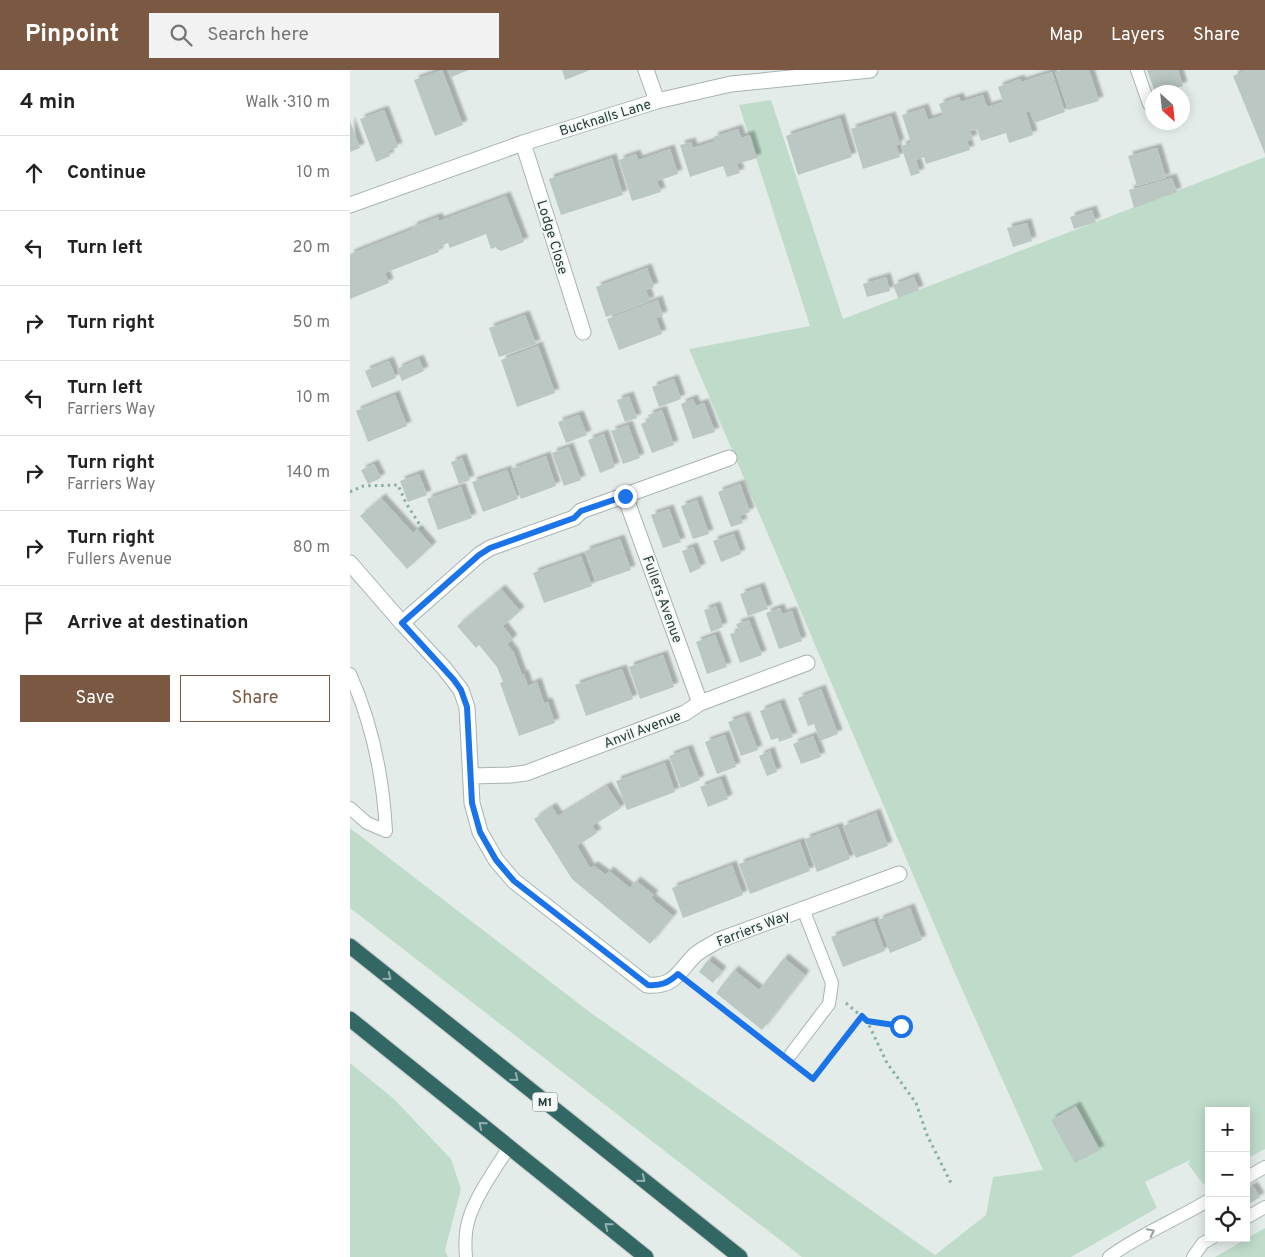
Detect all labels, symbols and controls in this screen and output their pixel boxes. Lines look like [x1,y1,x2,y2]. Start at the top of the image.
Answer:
search box [149,13,499,58]
text: Pinpoint [25,20,119,50]
icon: search [167,21,195,49]
text: Search here [207,23,309,47]
text: Map [1049,24,1083,47]
text: Layers [1111,24,1165,47]
text: Share [1193,24,1240,47]
north arrow [1145,85,1190,130]
text: 4 min [20,89,76,116]
text: Walk · 310 m [245,93,330,113]
street label: Bucknalls Lane [558,96,653,140]
icon: ahead [20,159,48,187]
text: Continue [67,161,146,185]
text: 10 m [296,163,330,183]
street label: Lodge Close [532,198,571,277]
icon: left [20,234,48,262]
text: Turn left [67,236,143,260]
text: 20 m [293,238,330,258]
icon: right [20,309,48,337]
text: Turn right [67,311,155,335]
text: 50 m [293,313,330,333]
text: Turn left [67,376,143,400]
icon: left [20,384,48,412]
text: 10 m [296,388,330,408]
text: Farriers Way [67,400,155,420]
text: Turn right [67,451,155,475]
icon: right [20,459,48,487]
text: 140 m [287,463,330,483]
text: Farriers Way [67,475,155,495]
route end [614,485,637,508]
text: Turn right [67,526,155,550]
icon: right [20,534,48,562]
text: 80 m [293,538,330,558]
text: Fullers Avenue [67,550,172,570]
street label: Fullers Avenue [638,554,685,645]
icon: arrive [20,609,48,637]
text: Arrive at destination [67,611,248,635]
button: Save [20,675,170,722]
button: Share [180,675,330,722]
street label: Anvil Avenue [602,708,684,753]
street label: Farriers Way [714,908,793,951]
one-way arrow [382,971,391,979]
route start [890,1015,913,1038]
one-way arrow [509,1072,519,1081]
road number: M1 [532,1092,558,1112]
map controls [1205,1107,1250,1242]
button: + [1205,1107,1250,1152]
one-way arrow [478,1121,487,1130]
button: − [1205,1152,1250,1197]
one-way arrow [637,1174,646,1183]
button: locate [1205,1197,1250,1242]
one-way arrow [605,1223,614,1232]
one-way arrow [1145,1228,1154,1238]

